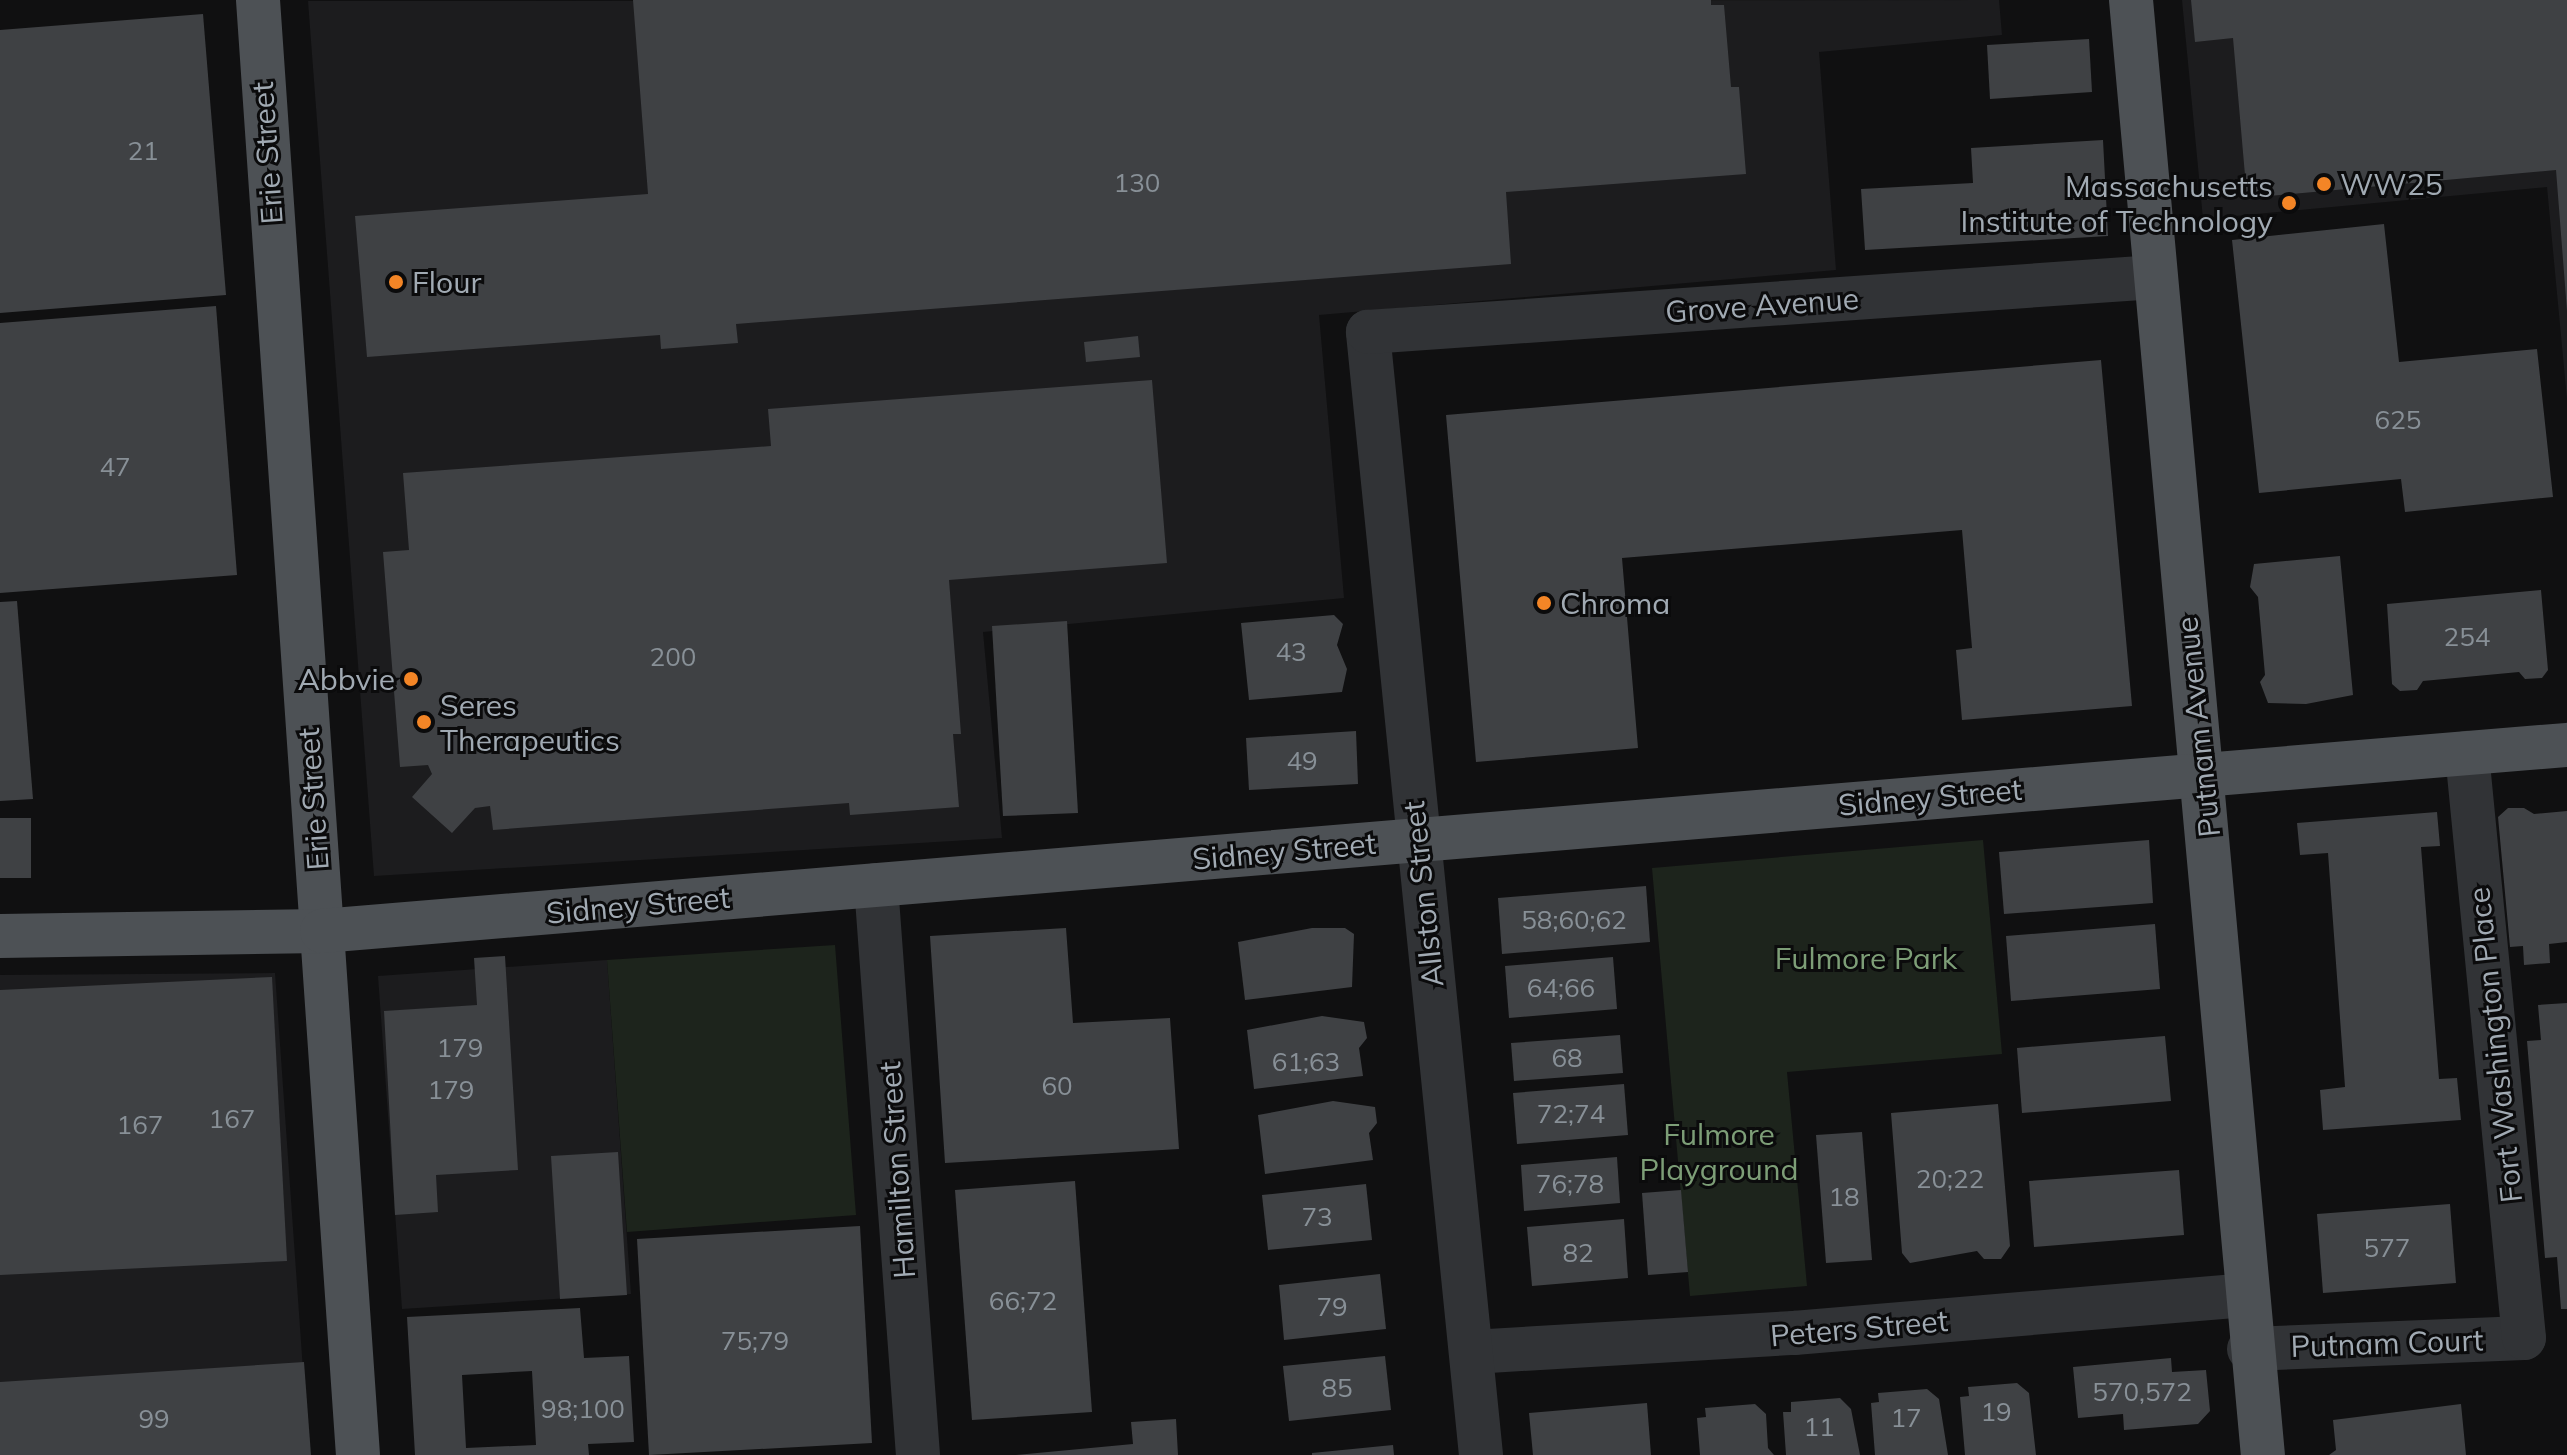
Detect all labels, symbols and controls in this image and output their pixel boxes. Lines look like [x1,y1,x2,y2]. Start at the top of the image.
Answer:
street label: Erie Street [244,81,290,225]
house number: 21 [127,135,159,167]
place label: WW25 [2340,166,2443,202]
house number: 130 [1114,167,1160,199]
place label: Massachusetts Institute of Technology [1960,168,2273,238]
marker: WW25 [2315,175,2333,193]
marker: Massachusetts Institute of Technology [2280,194,2298,212]
place label: Flour [412,264,481,300]
marker: Flour [387,273,405,291]
street label: Grove Avenue [1664,280,1860,330]
house number: 625 [2375,404,2421,436]
house number: 47 [99,451,131,483]
place label: Chroma [1560,585,1670,621]
marker: Chroma [1535,594,1553,612]
street label: Putnam Avenue [2169,615,2227,839]
house number: 254 [2444,621,2490,653]
house number: 43 [1275,636,1307,668]
house number: 200 [650,641,696,673]
place label: Abbvie [298,661,395,697]
marker: Abbvie [402,670,420,688]
place label: Seres Therapeutics [440,687,620,758]
marker: Seres Therapeutics [415,713,433,731]
street label: Erie Street [290,727,336,871]
house number: 49 [1286,745,1318,777]
street label: Sidney Street [1837,771,2023,823]
street label: Allston Street [1395,799,1451,989]
street label: Sidney Street [1191,825,1377,877]
street label: Sidney Street [545,879,731,931]
street label: Fort Washington Place [2461,886,2529,1204]
house number: 58;60;62 [1521,904,1627,936]
park label: Fulmore Park [1775,940,1957,976]
house number: 64;66 [1527,972,1595,1004]
house number: 179 [437,1032,483,1064]
house number: 68 [1551,1042,1583,1074]
house number: 61;63 [1272,1046,1340,1078]
street label: Hamilton Street [871,1060,923,1280]
house number: 60 [1041,1070,1073,1102]
house number: 179 [428,1074,474,1106]
house number: 72;74 [1537,1098,1605,1130]
house number: 167 [209,1103,255,1135]
house number: 167 [117,1109,163,1141]
park label: Fulmore Playground [1639,1116,1799,1186]
house number: 20;22 [1916,1163,1984,1195]
house number: 76;78 [1536,1168,1604,1200]
house number: 18 [1828,1181,1860,1213]
house number: 73 [1301,1201,1333,1233]
house number: 577 [2364,1232,2410,1264]
house number: 82 [1562,1237,1594,1269]
house number: 66;72 [989,1285,1057,1317]
house number: 79 [1316,1291,1348,1323]
street label: Peters Street [1769,1302,1949,1354]
street label: Putnam Court [2290,1322,2484,1364]
house number: 75;79 [721,1325,789,1357]
house number: 85 [1321,1372,1353,1404]
house number: 570,572 [2092,1376,2192,1408]
house number: 98;100 [541,1393,625,1425]
house number: 19 [1980,1396,2012,1428]
house number: 17 [1890,1402,1922,1434]
house number: 99 [138,1403,170,1435]
house number: 11 [1803,1411,1835,1443]

